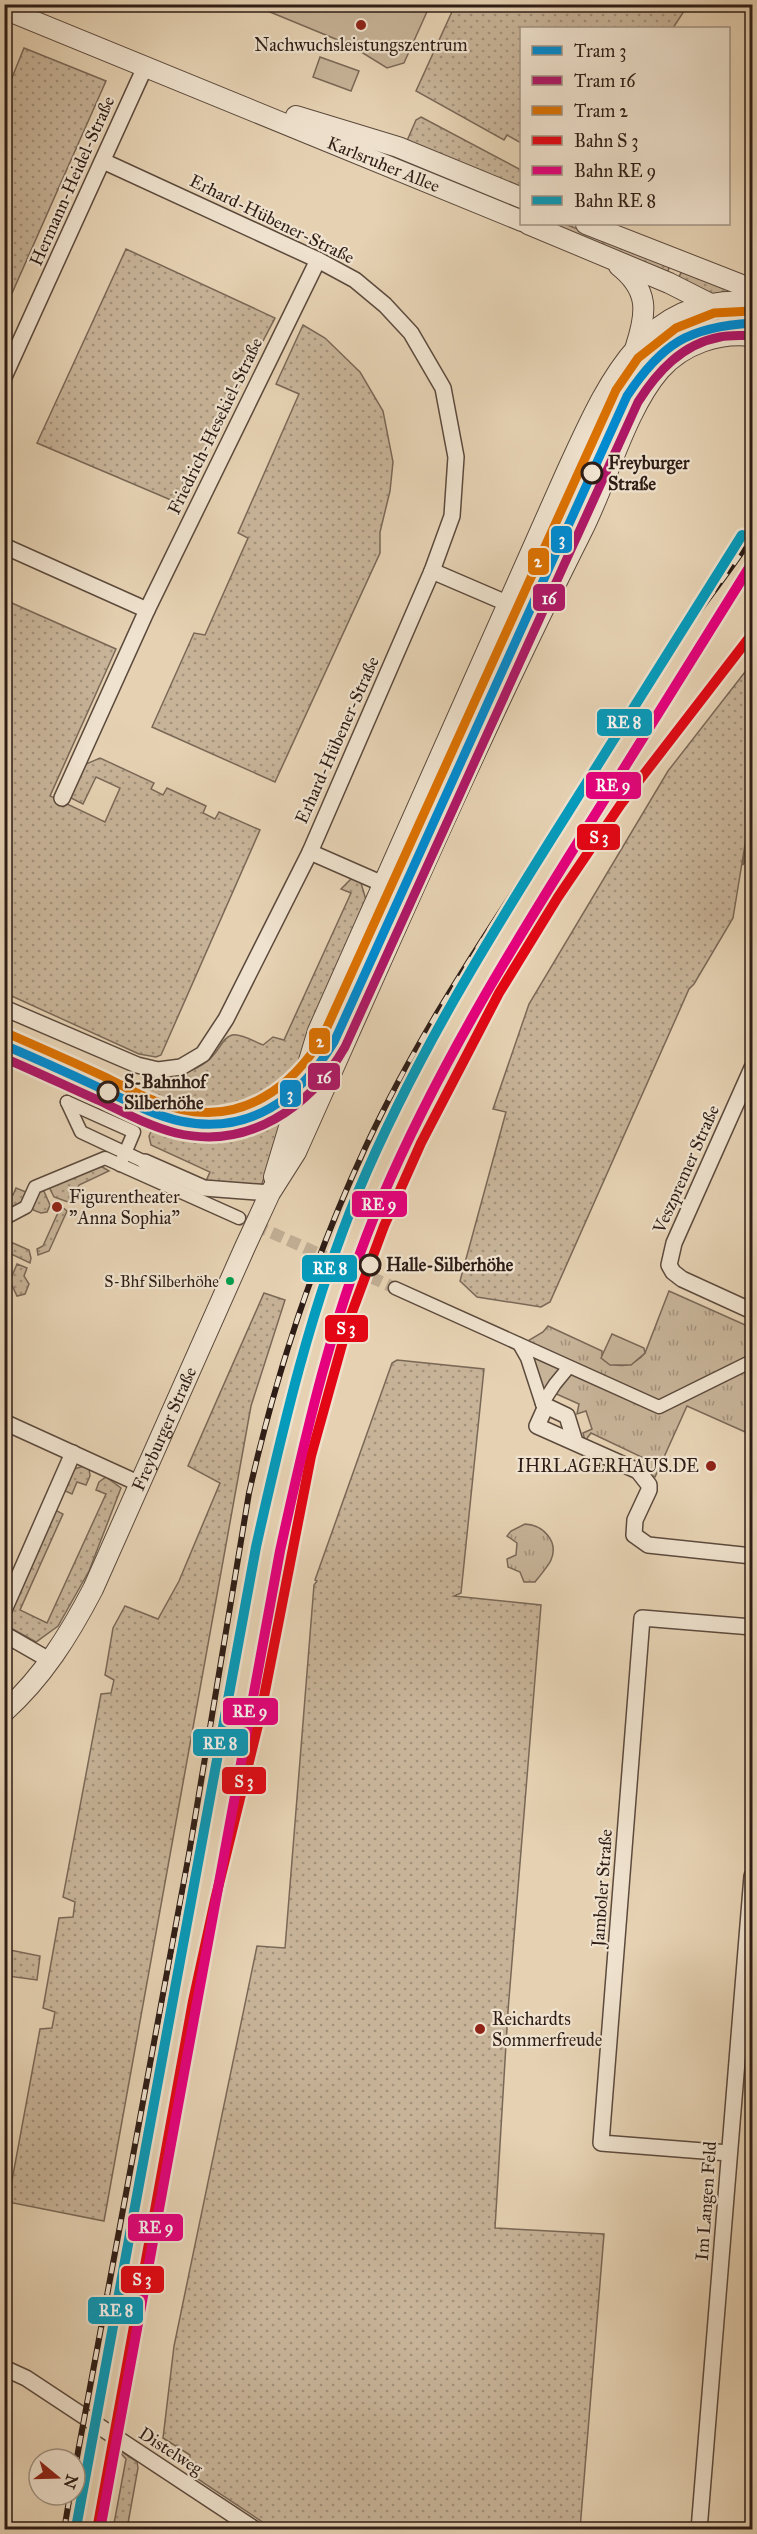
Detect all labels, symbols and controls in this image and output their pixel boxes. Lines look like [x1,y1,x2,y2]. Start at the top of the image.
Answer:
marker: Nachwuchsleistungszentrum [354,18,368,32]
legend [520,27,730,225]
place label: Nachwuchsleistungszentrum [254,34,468,57]
text: Tram 3 [574,40,626,62]
text: Tram 16 [574,70,636,92]
street label: Hermann-Heidel-Straße [25,93,119,269]
text: Tram 2 [574,100,628,122]
text: Bahn S 3 [574,130,639,152]
street label: Karlsruher Allee [324,131,443,197]
text: Bahn RE 9 [574,160,656,182]
street label: Erhard-Hübener-Straße [186,170,358,268]
text: Bahn RE 8 [574,190,656,212]
street label: Friedrich-Hesekiel-Straße [163,334,267,518]
place label: Freyburger Straße [608,452,691,495]
marker: Freyburger Straße [581,462,603,484]
line badge: 3 [550,525,573,554]
text: 3 [559,530,565,550]
line badge: 2 [527,547,550,576]
text: 2 [534,552,543,571]
line badge: 16 [532,583,566,612]
text: 16 [542,589,557,608]
street label: Erhard-Hübener-Straße [290,653,384,827]
line badge: RE 8 [596,708,653,737]
text: RE 8 [607,713,641,732]
line badge: RE 9 [585,771,642,800]
text: RE 9 [596,776,630,796]
line badge: S 3 [576,823,621,851]
text: S 3 [589,828,609,848]
line badge: 2 [308,1027,331,1055]
text: 2 [316,1032,325,1051]
line badge: 16 [307,1062,341,1091]
text: 16 [317,1068,332,1087]
place label: S-Bahnhof Silberhöhe [124,1071,209,1114]
line badge: 3 [279,1079,302,1108]
marker: S-Bahnhof Silberhöhe [97,1081,119,1103]
text: 3 [287,1085,293,1105]
street label: Veszpremer Straße [648,1102,724,1237]
place label: Figurentheater "Anna Sophia" [69,1186,180,1229]
line badge: RE 9 [351,1190,408,1218]
text: RE 9 [362,1195,396,1215]
marker: Figurentheater "Anna Sophia" [50,1200,64,1214]
line badge: RE 8 [301,1254,358,1283]
marker: Halle-Silberhöhe [359,1254,381,1276]
place label: Halle-Silberhöhe [386,1254,514,1276]
text: RE 8 [313,1259,347,1278]
place label: S-Bhf Silberhöhe [104,1272,219,1291]
marker: S-Bhf Silberhöhe [224,1275,236,1287]
line badge: S 3 [324,1314,369,1343]
text: S 3 [336,1319,356,1339]
street label: Freyburger Straße [127,1363,201,1494]
place label: IHRLAGERHAUS.DE [517,1455,699,1477]
marker: IHRLAGERHAUS.DE [704,1459,718,1473]
line badge: RE 9 [222,1697,279,1726]
text: RE 9 [233,1702,267,1722]
line badge: RE 8 [192,1728,249,1757]
text: RE 8 [203,1734,237,1753]
line badge: S 3 [221,1766,267,1795]
text: S 3 [234,1772,254,1792]
street label: Jamboler Straße [587,1828,618,1950]
place label: Reichardts Sommerfreude [492,2008,602,2051]
marker: Reichardts Sommerfreude [473,2022,487,2036]
street label: Im Langen Feld [691,2141,722,2261]
line badge: RE 9 [127,2213,184,2242]
text: RE 9 [139,2218,173,2238]
line badge: S 3 [120,2265,165,2294]
text: S 3 [132,2270,152,2290]
line badge: RE 8 [87,2296,144,2325]
text: RE 8 [99,2301,133,2320]
street label: Distelweg [134,2422,208,2481]
north arrow [27,2447,87,2507]
text: N [59,2472,82,2492]

